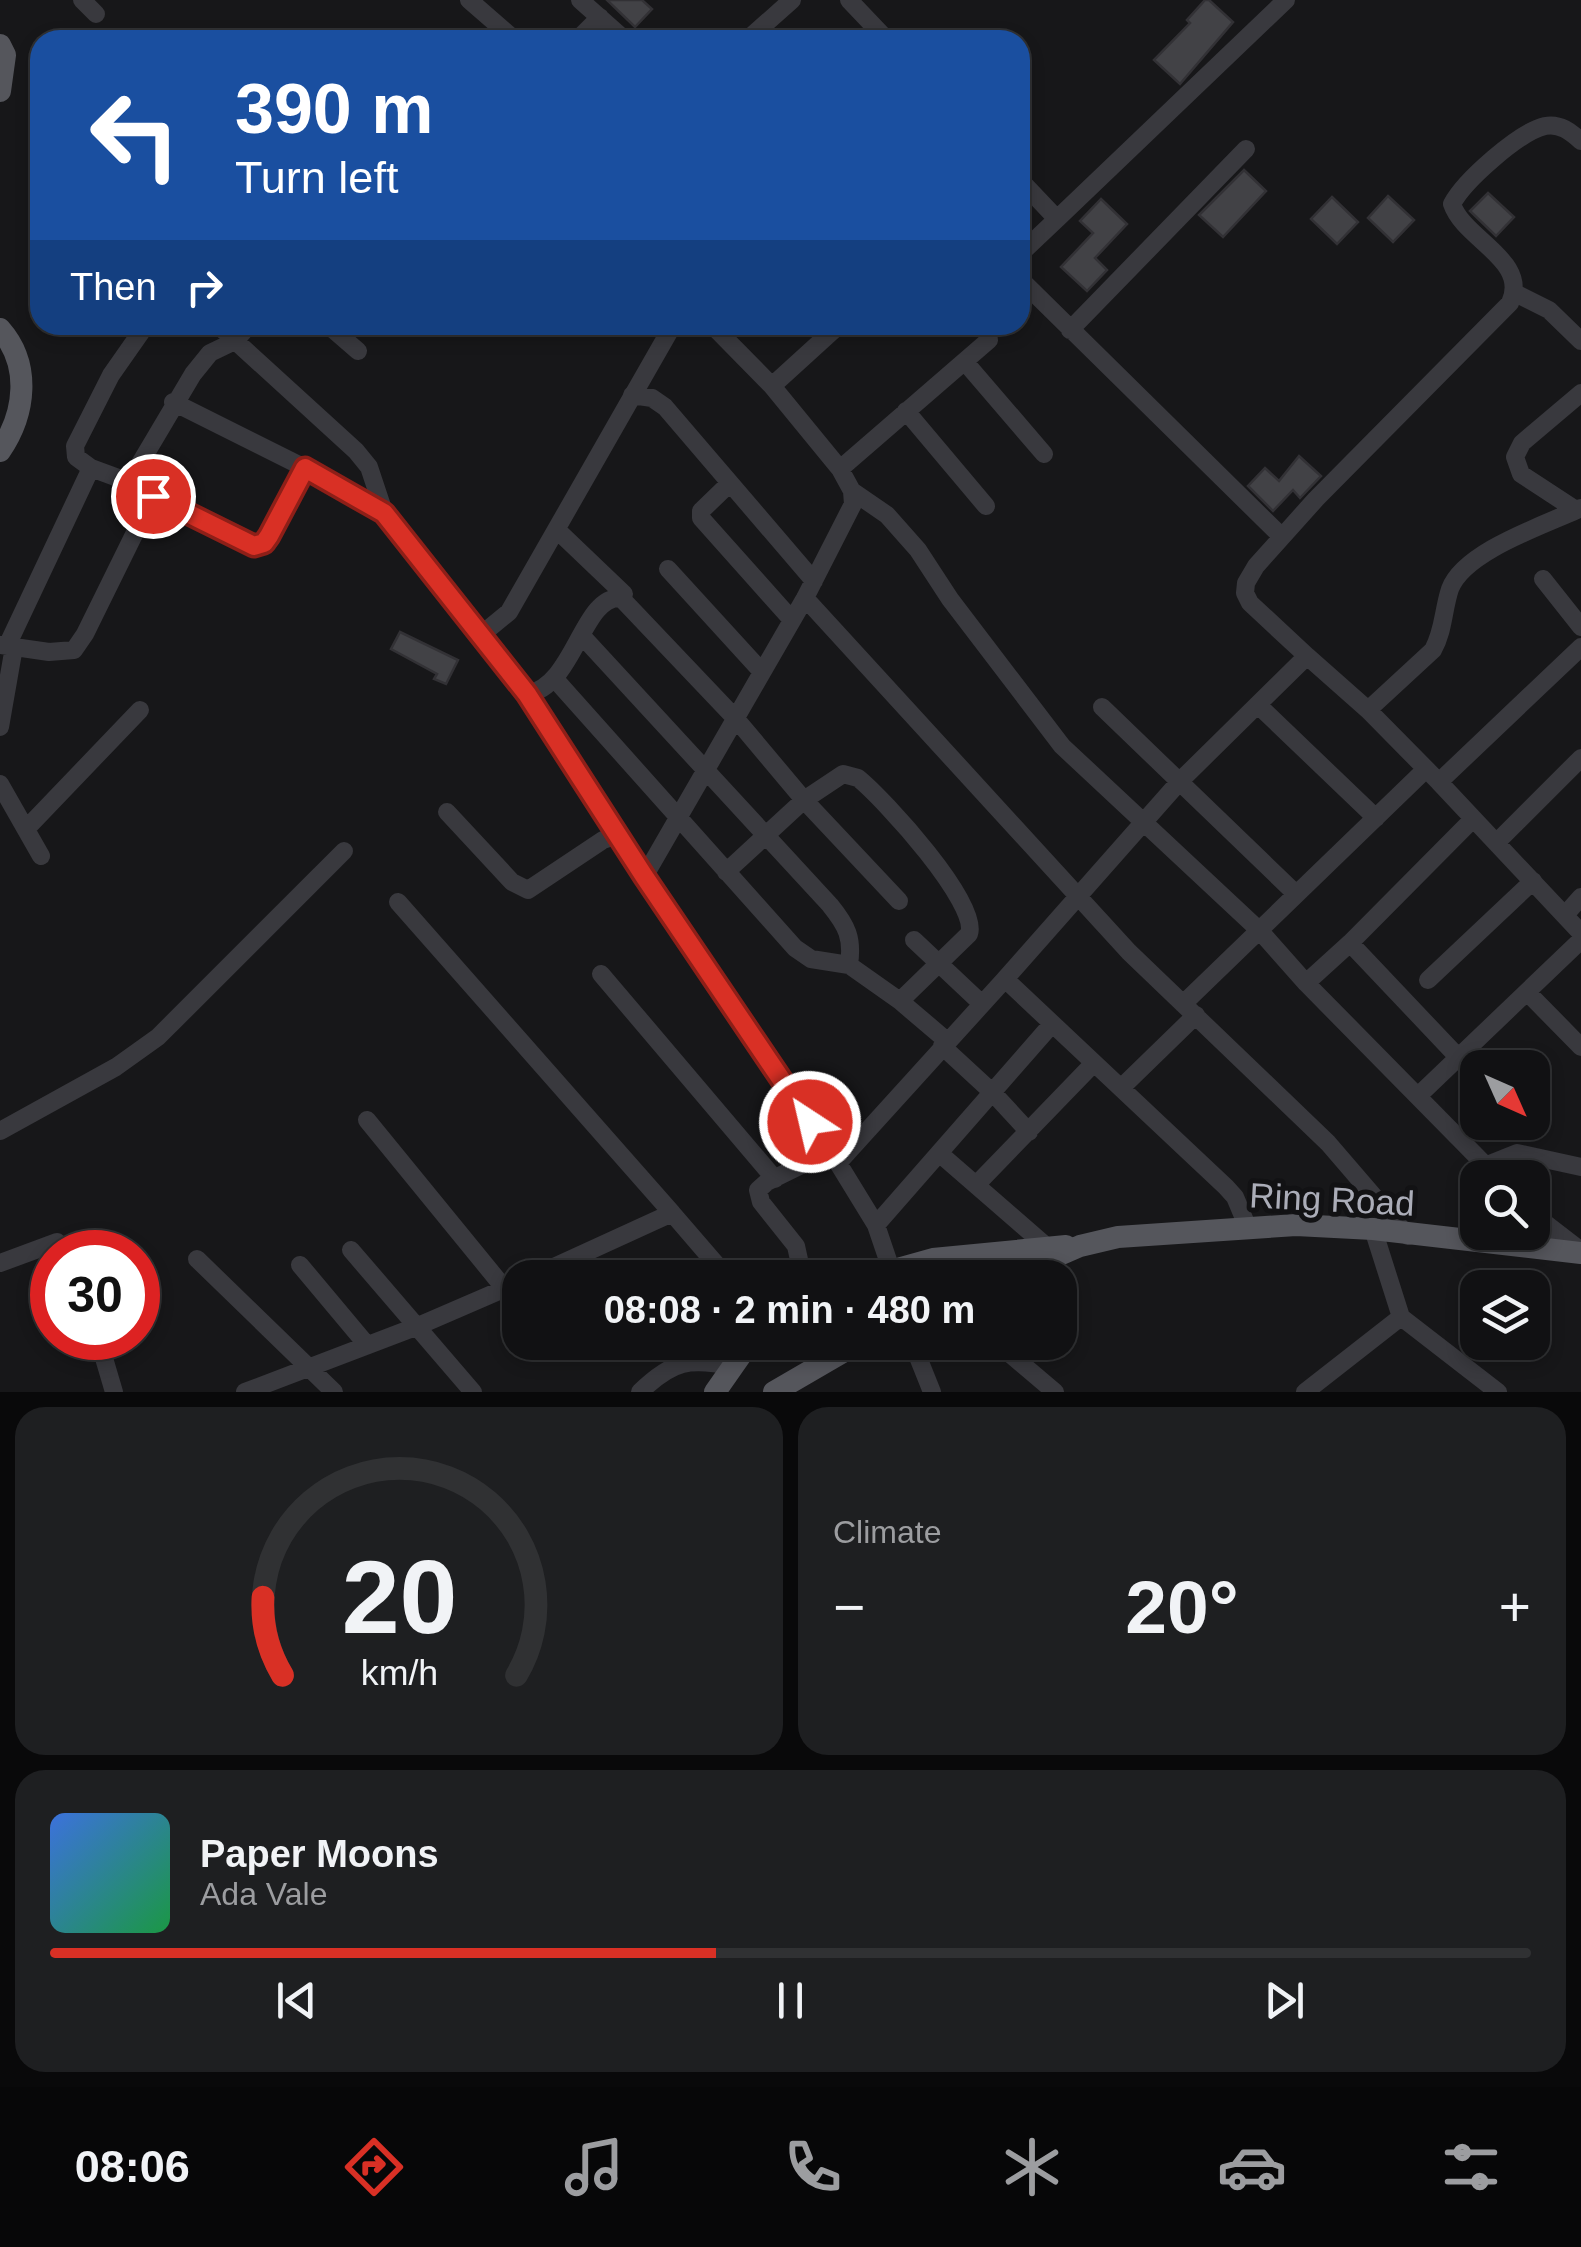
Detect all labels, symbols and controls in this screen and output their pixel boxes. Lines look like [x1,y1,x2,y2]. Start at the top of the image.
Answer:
icon: left [70,70,200,200]
text: 390 m [235,70,433,148]
text: Turn left [235,152,398,203]
icon: right [177,260,232,315]
text: Then [70,266,157,308]
pin [111,454,196,539]
icon: arrive [126,469,181,524]
north arrow [1460,1050,1550,1140]
map controls [1460,1050,1550,1360]
position arrow [758,1070,862,1174]
button: search [1460,1160,1550,1250]
street label: Ring Road [1248,1175,1416,1223]
speed limit sign: 30 [30,1230,160,1360]
button: layers [1460,1270,1550,1360]
text: 08:08 · 2 min · 480 m [604,1289,975,1331]
text: Climate [833,1514,941,1550]
text: 20 [341,1539,457,1655]
text: 20° [1125,1565,1239,1649]
text: − [833,1576,865,1638]
text: + [1499,1576,1531,1638]
text: km/h [360,1653,438,1693]
text: Paper Moons [200,1833,439,1875]
text: Ada Vale [200,1876,328,1912]
icon: previous [269,1973,324,2028]
icon: pause [763,1973,818,2028]
icon: next [1257,1973,1312,2028]
icon: directions [339,2132,409,2202]
icon: music [559,2132,629,2202]
icon: phone [778,2132,848,2202]
icon: climate [997,2132,1067,2202]
icon: car [1217,2132,1287,2202]
icon: filters [1436,2132,1506,2202]
text: 08:06 [75,2141,190,2192]

